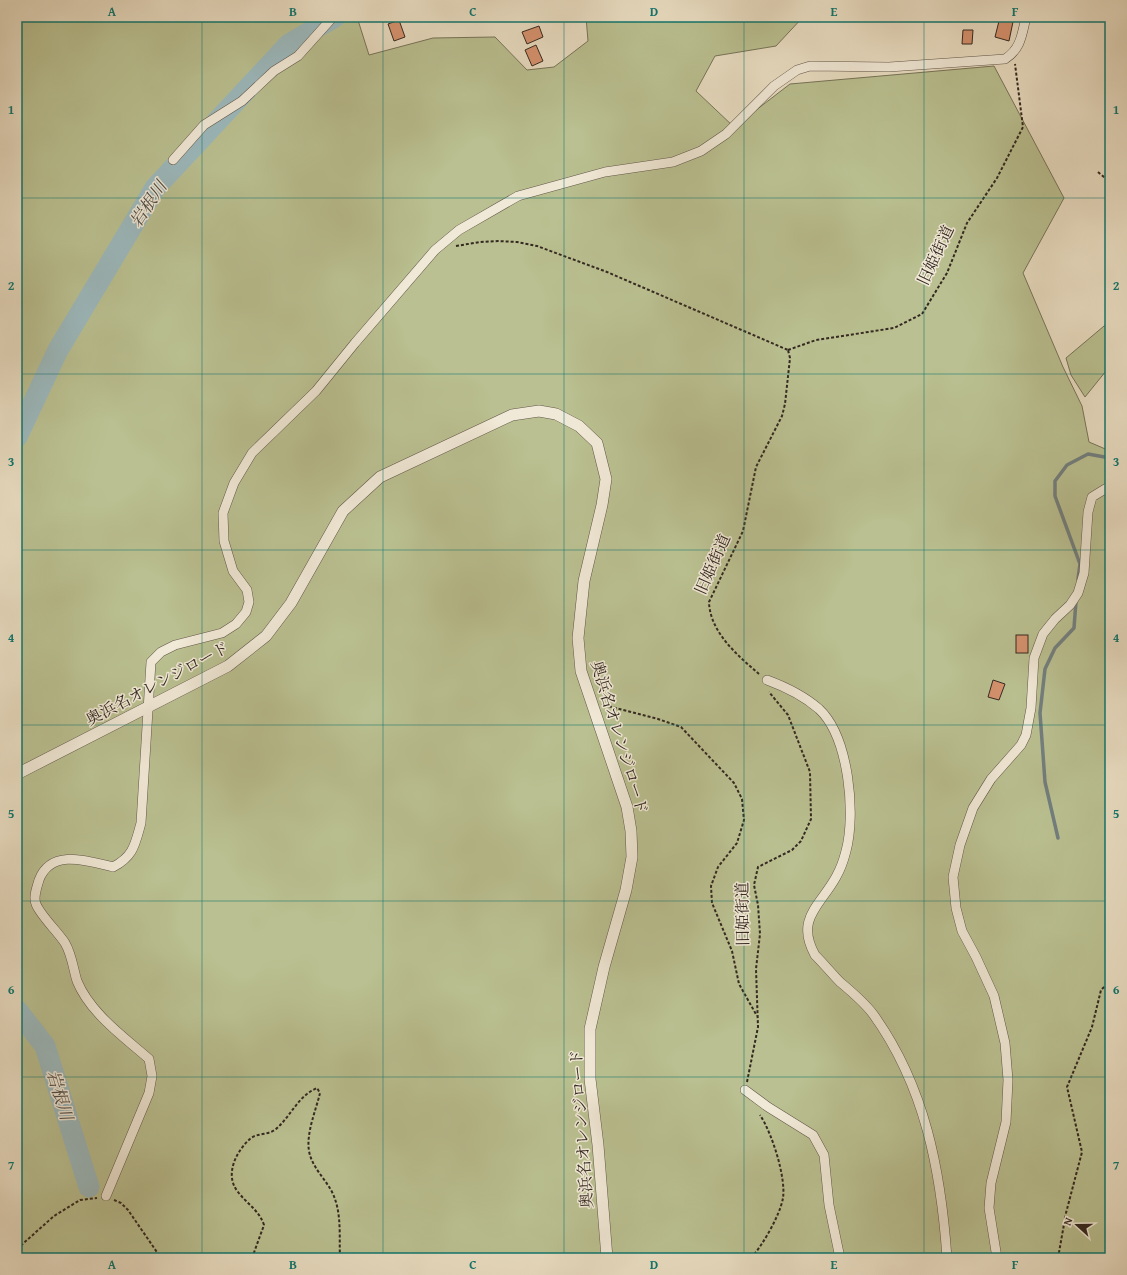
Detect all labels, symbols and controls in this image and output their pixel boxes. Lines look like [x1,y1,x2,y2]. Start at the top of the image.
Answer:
text: A [108,2,117,21]
text: B [289,2,297,21]
text: C [469,2,477,21]
text: D [650,2,658,21]
text: E [831,2,838,21]
text: F [1012,2,1019,21]
text: 1 [8,100,14,119]
text: 1 [1113,100,1119,119]
water label: 岩根川 [123,174,173,232]
street label: 旧姫街道 [911,221,959,289]
text: 2 [8,276,15,295]
text: 2 [1113,276,1120,295]
text: 3 [8,452,14,471]
text: 3 [1113,452,1119,471]
street label: 旧姫街道 [688,530,736,598]
text: 4 [8,628,15,647]
text: 4 [1113,628,1120,647]
street label: 奥浜名オレンジロード [81,635,233,731]
street label: 奥浜名オレンジロード [585,657,655,817]
text: 5 [8,804,15,823]
text: 5 [1113,804,1120,823]
street label: 旧姫街道 [729,882,755,946]
text: 6 [8,980,15,999]
text: 6 [1113,980,1120,999]
street label: 奥浜名オレンジロード [563,1049,599,1209]
water label: 岩根川 [41,1067,80,1125]
text: 7 [8,1156,15,1175]
text: 7 [1113,1156,1120,1175]
north arrow [1057,1205,1097,1245]
text: N [1059,1215,1077,1228]
text: A [108,1255,117,1274]
text: B [289,1255,297,1274]
text: C [469,1255,477,1274]
text: D [650,1255,658,1274]
text: E [831,1255,838,1274]
text: F [1012,1255,1019,1274]

